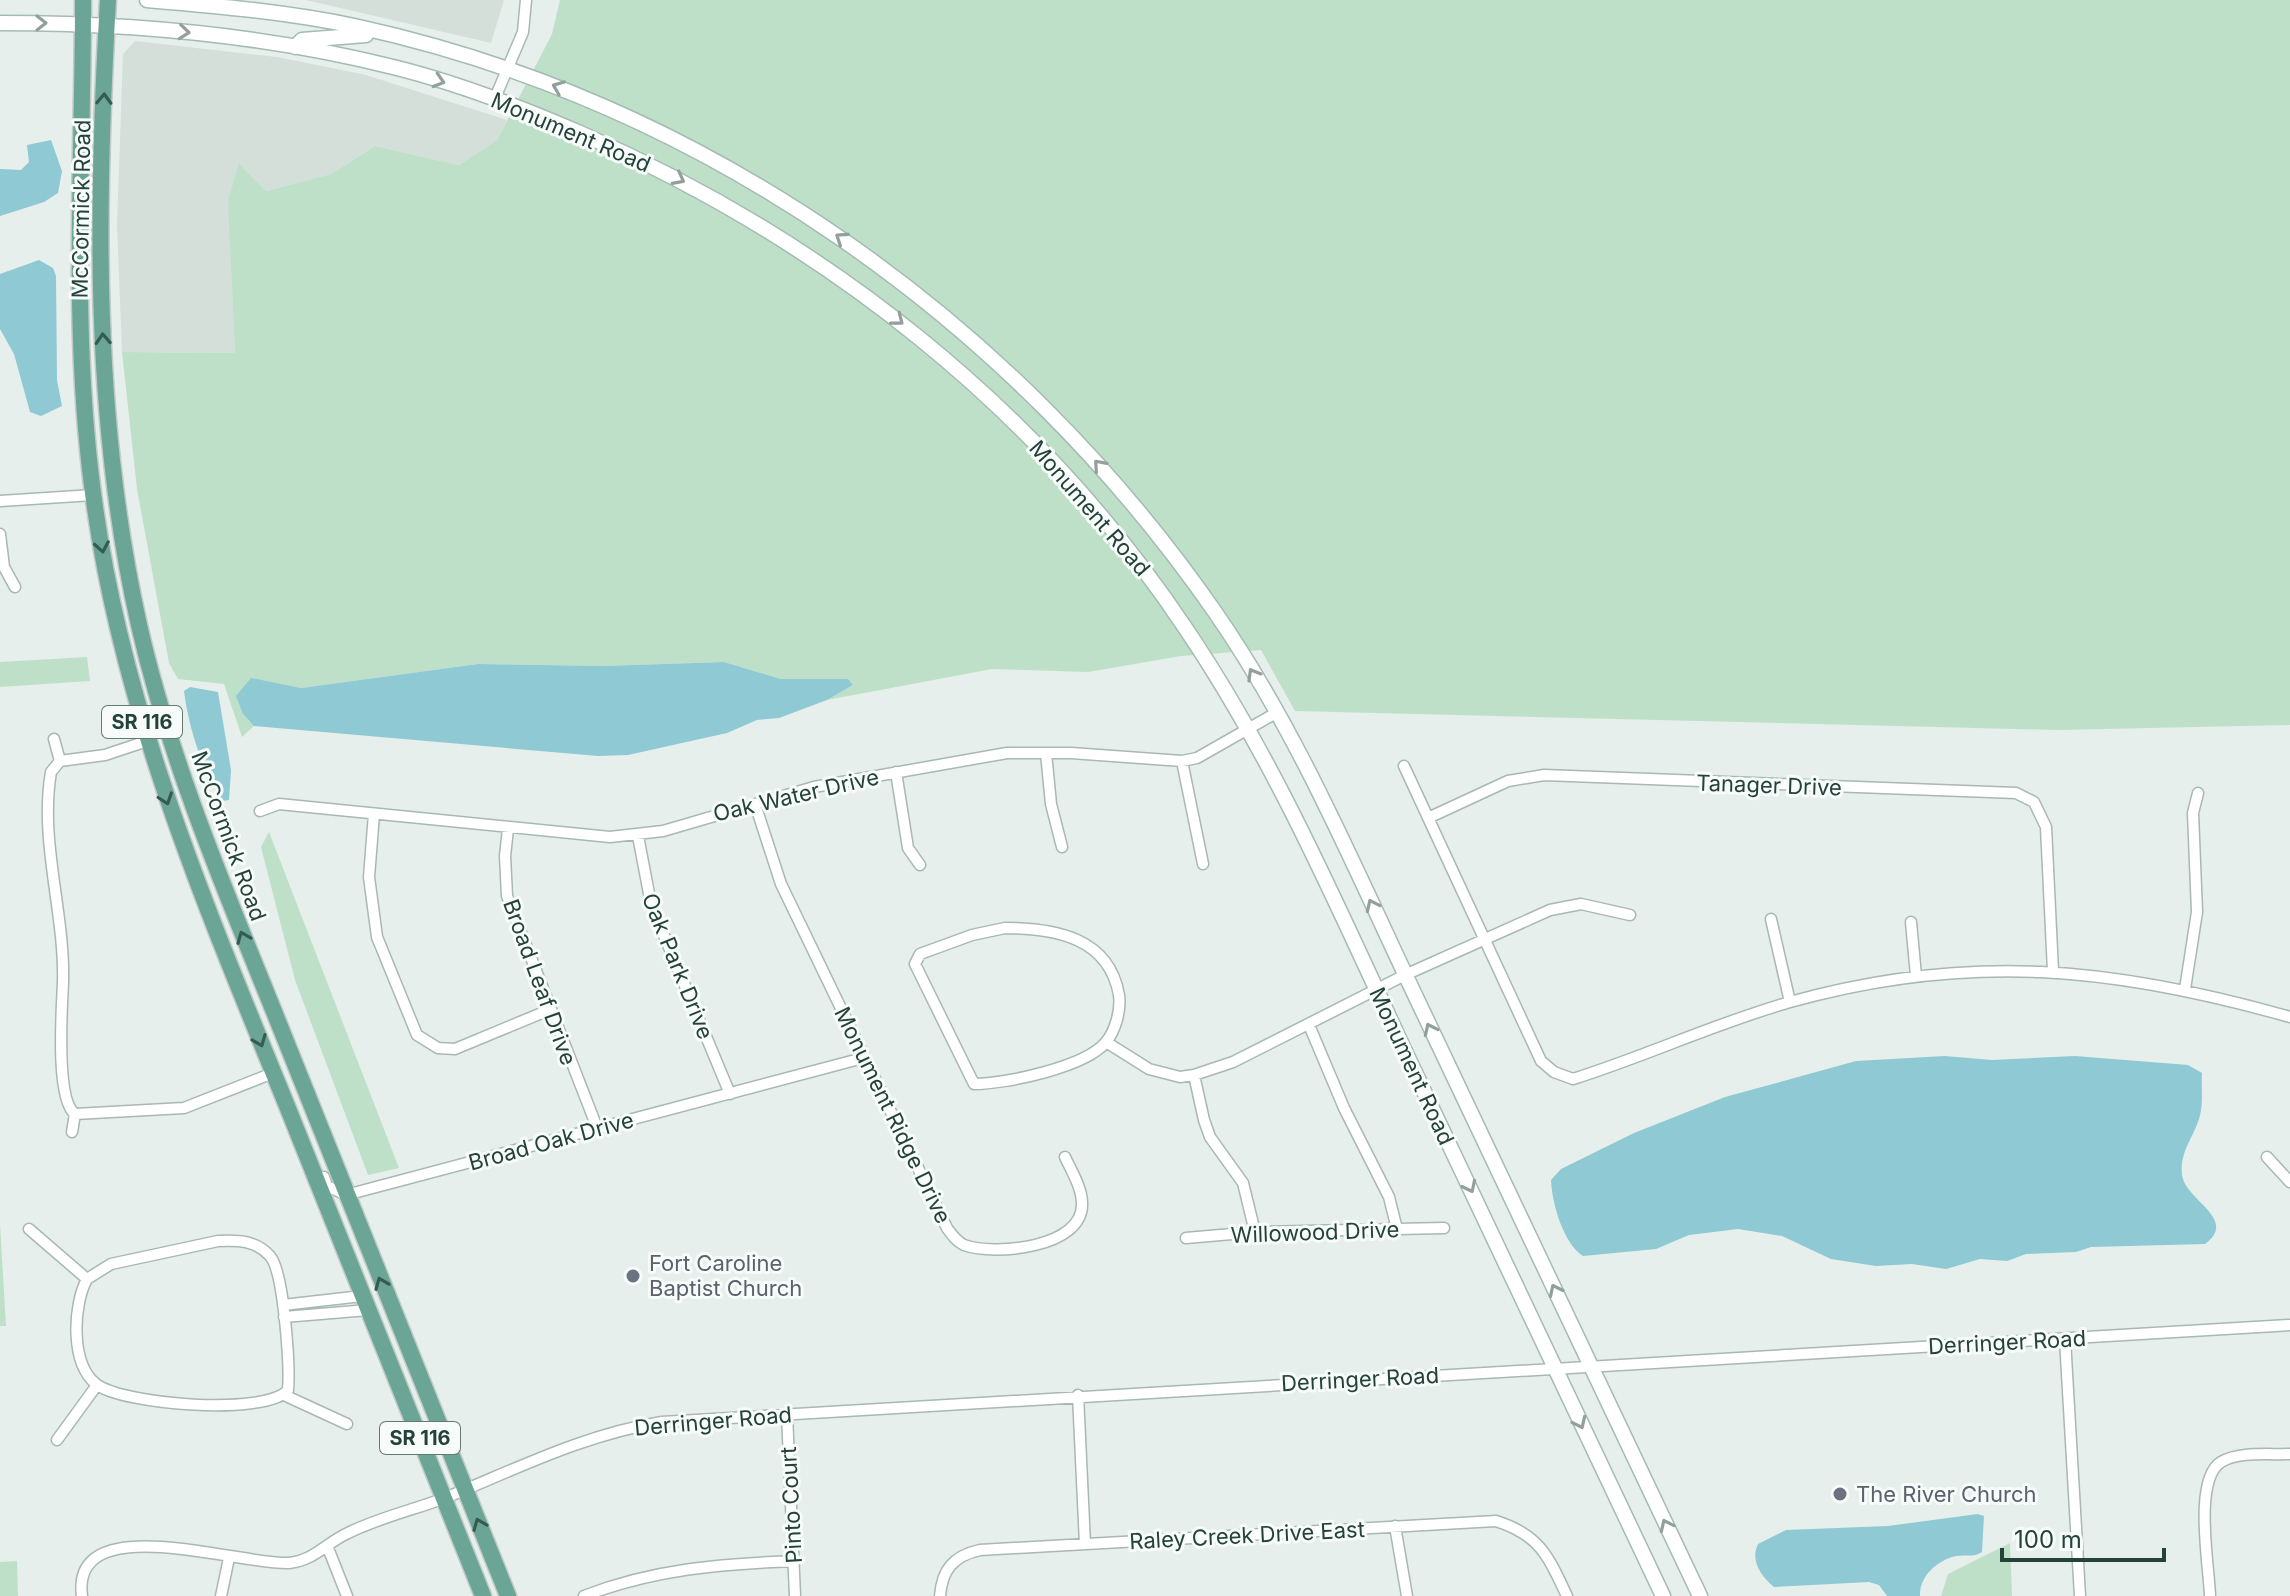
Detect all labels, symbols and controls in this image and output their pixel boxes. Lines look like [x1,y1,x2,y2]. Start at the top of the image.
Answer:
one-way arrow [35,14,48,32]
one-way arrow [178,23,191,40]
one-way arrow [432,72,446,88]
one-way arrow [552,81,566,97]
street label: Monument Road [487,87,655,177]
one-way arrow [96,92,113,105]
street label: McCormick Road [66,119,96,299]
one-way arrow [671,170,686,185]
one-way arrow [836,233,850,248]
one-way arrow [889,310,904,324]
one-way arrow [94,332,111,345]
street label: Monument Road [1024,435,1156,581]
one-way arrow [1094,459,1109,474]
one-way arrow [93,541,110,554]
one-way arrow [1247,668,1263,683]
road number: SR 116 [102,706,182,738]
street label: McCormick Road [186,748,272,924]
street label: Oak Water Drive [711,763,881,827]
street label: Tanager Drive [1696,769,1842,801]
one-way arrow [157,791,173,805]
street label: Oak Park Drive [637,889,719,1043]
street label: Broad Leaf Drive [498,896,582,1068]
one-way arrow [1366,898,1382,913]
one-way arrow [237,931,253,945]
street label: Monument Road [1364,983,1460,1149]
street label: Monument Ridge Drive [829,1003,957,1227]
one-way arrow [1424,1022,1440,1037]
one-way arrow [251,1033,267,1047]
street label: Broad Oak Drive [466,1106,636,1176]
one-way arrow [1460,1179,1476,1194]
street label: Willowood Drive [1230,1216,1400,1248]
place label: Fort Caroline Baptist Church [649,1250,802,1301]
marker: Fort Caroline Baptist Church [624,1267,642,1285]
one-way arrow [374,1277,391,1291]
one-way arrow [1549,1284,1565,1299]
street label: Derringer Road [1927,1325,2087,1359]
street label: Derringer Road [1280,1362,1440,1396]
street label: Derringer Road [633,1401,793,1441]
one-way arrow [1571,1414,1587,1429]
road number: SR 116 [380,1422,460,1454]
street label: Pinto Court [775,1446,807,1564]
place label: The River Church [1856,1481,2037,1507]
marker: The River Church [1831,1485,1849,1503]
scale bar [2002,1512,2164,1562]
street label: Raley Creek Drive East [1129,1516,1365,1554]
one-way arrow [472,1518,488,1532]
one-way arrow [1660,1519,1676,1534]
text: 100 m [2014,1525,2082,1554]

